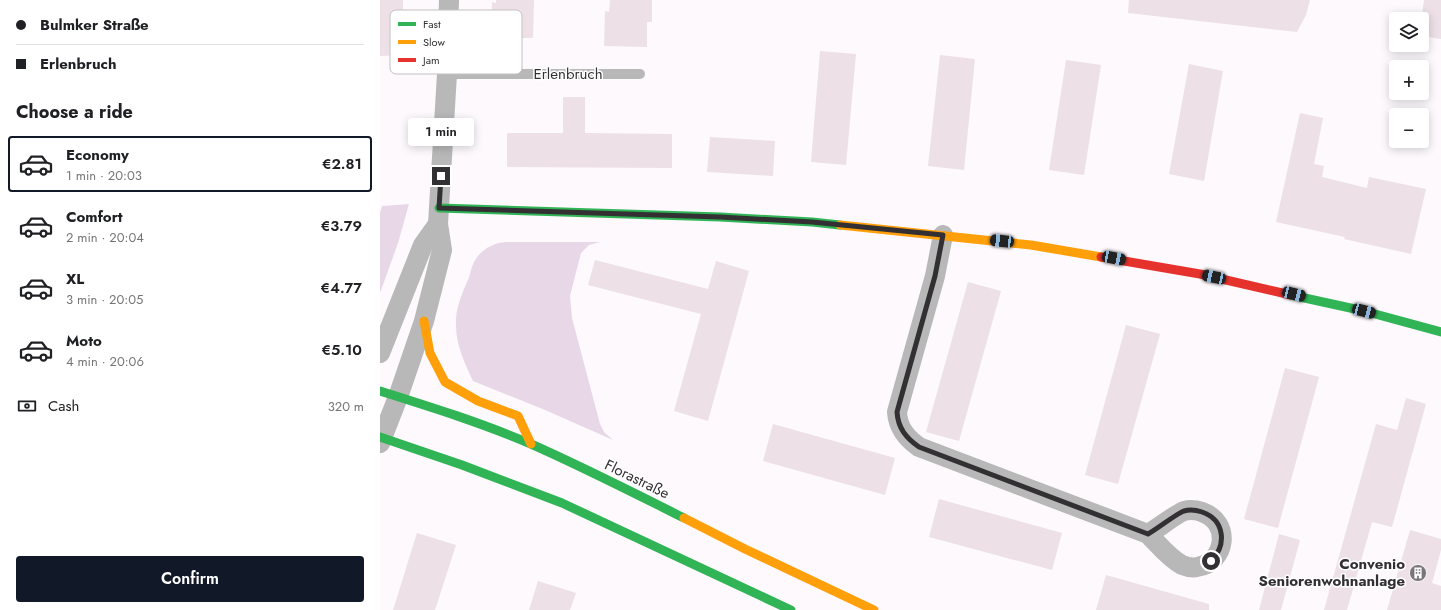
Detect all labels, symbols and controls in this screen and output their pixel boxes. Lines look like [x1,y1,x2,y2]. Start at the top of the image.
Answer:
legend [390,10,522,74]
map controls [1389,12,1429,148]
button: layers [1389,12,1429,52]
text: Bulmker Straße [40,14,149,36]
text: Fast [423,16,441,32]
text: Slow [423,34,445,50]
text: Jam [421,52,440,68]
text: Erlenbruch [40,53,116,75]
button: + [1389,60,1429,100]
street label: Erlenbruch [533,63,603,85]
text: Choose a ride [16,99,133,125]
button: − [1389,108,1429,148]
callout: 1 min [408,118,474,146]
text: 1 min [425,122,457,141]
text: Economy [66,144,129,166]
icon: car [18,146,54,182]
text: €2.81 [322,153,362,175]
text: 1 min · 20:03 [66,166,142,185]
route end [432,167,450,185]
text: Comfort [66,206,123,228]
icon: car [18,208,54,244]
text: €3.79 [321,215,362,237]
text: 2 min · 20:04 [66,228,144,247]
car [989,234,1015,248]
car [1101,250,1127,266]
text: XL [66,268,84,290]
car [1201,269,1227,285]
icon: car [18,270,54,306]
text: €4.77 [321,277,362,299]
car [1281,285,1307,303]
text: 3 min · 20:05 [66,290,143,309]
car [1351,302,1377,320]
text: Moto [66,330,102,352]
icon: car [18,332,54,368]
text: €5.10 [321,339,362,361]
text: 4 min · 20:06 [66,352,144,371]
icon: cash [16,395,38,417]
text: Cash [48,395,79,417]
text: 320 m [328,397,364,416]
street label: Florastraße [601,454,673,504]
route start [1202,552,1220,570]
place label: Convenio Seniorenwohnanlage [1259,553,1405,592]
button: Confirm [16,556,364,602]
building icon: Convenio Seniorenwohnanlage [1408,563,1428,583]

